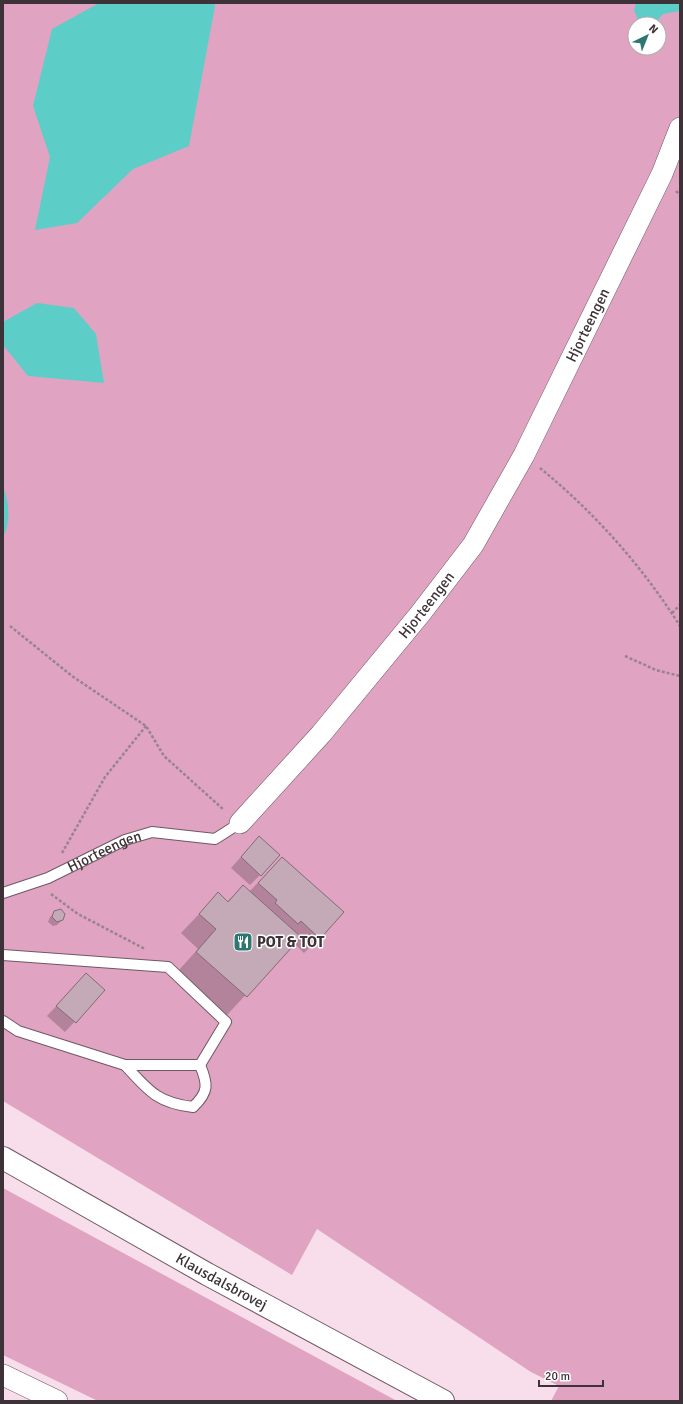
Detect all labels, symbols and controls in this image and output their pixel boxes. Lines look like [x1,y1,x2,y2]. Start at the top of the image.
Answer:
north arrow [627,16,667,56]
text: N [646,22,661,36]
street label: Hjorteengen [562,285,613,365]
street label: Hjorteengen [395,568,458,642]
street label: Hjorteengen [64,827,144,876]
restaurant icon: POT & TOT [232,931,254,953]
place label: POT & TOT [257,933,325,951]
street label: Klausdalsbrovej [173,1249,270,1314]
scale bar [539,1362,603,1388]
text: 20 m [545,1369,570,1384]

